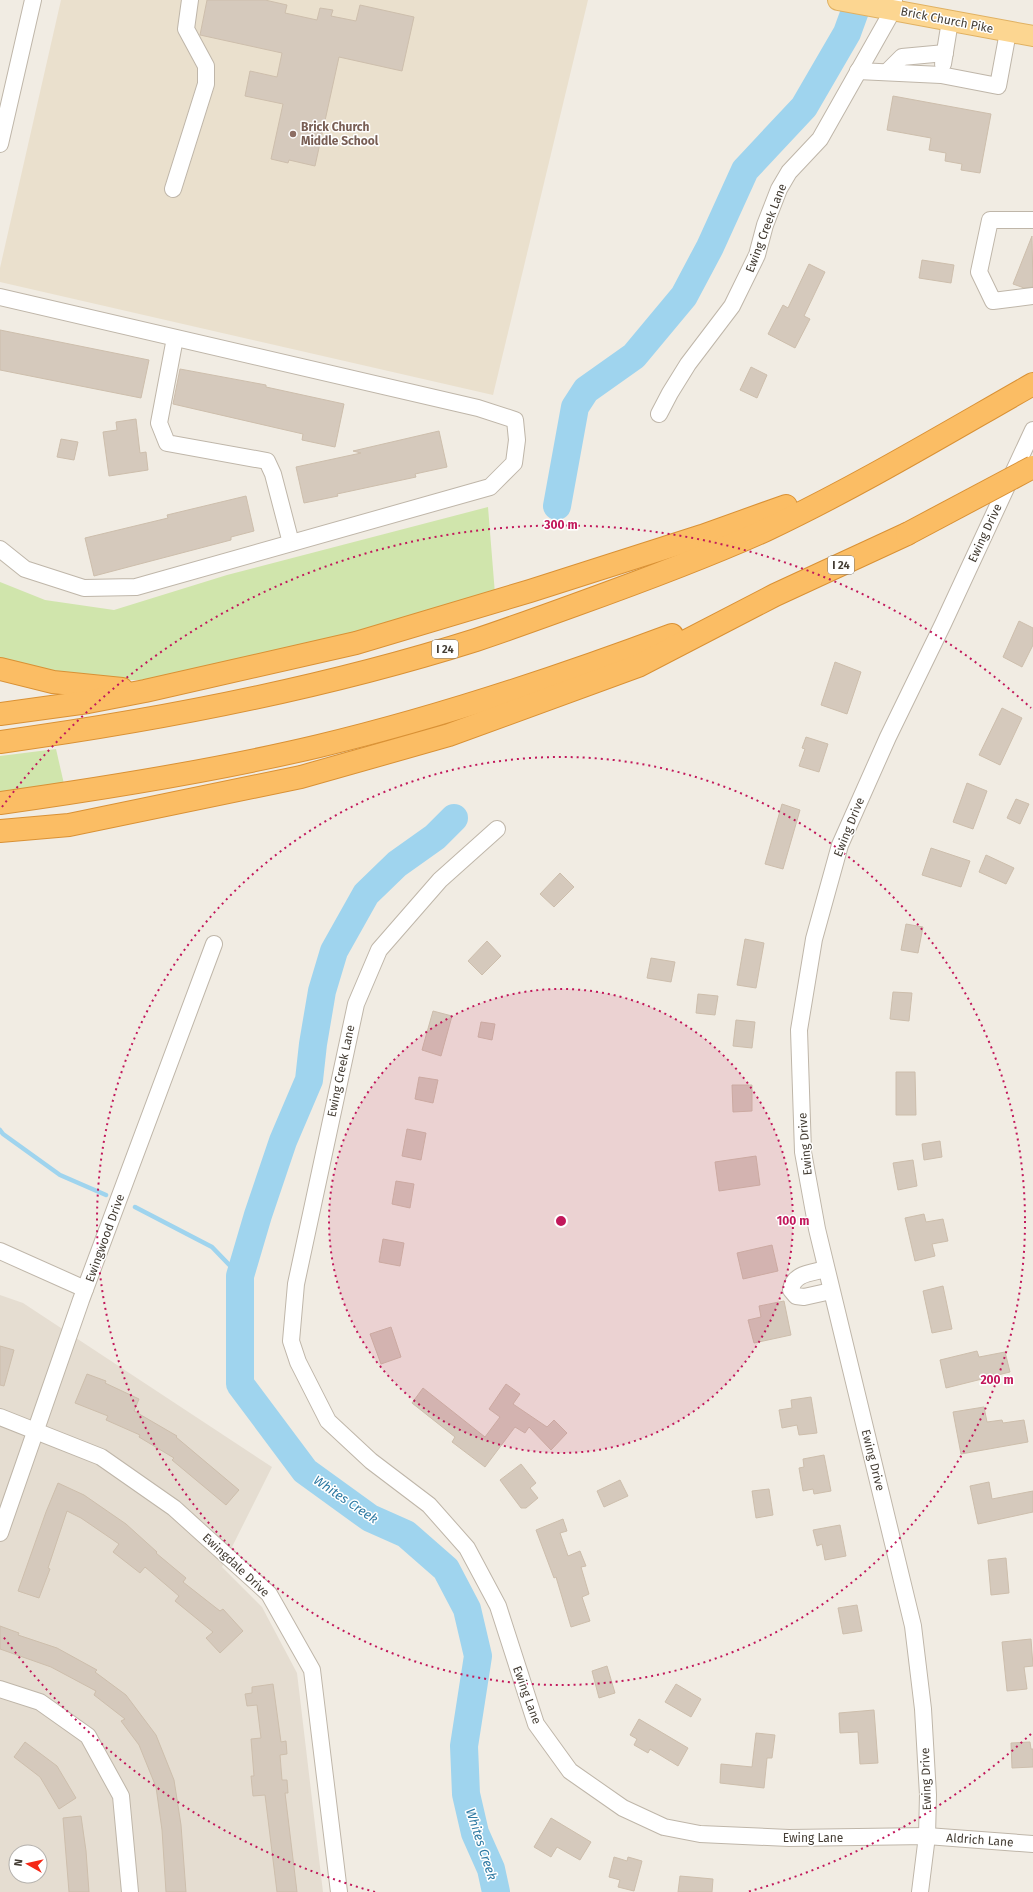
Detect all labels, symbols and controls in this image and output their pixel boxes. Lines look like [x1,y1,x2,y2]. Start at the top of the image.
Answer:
street label: Brick Church Pike [899,4,995,36]
place label: Brick Church Middle School [301,120,379,148]
marker: Brick Church Middle School [288,129,298,139]
street label: Ewing Creek Lane [743,182,789,274]
street label: Ewing Drive [965,502,1005,564]
text: 300 m [543,518,578,532]
road number: I 24 [828,556,854,574]
road number: I 24 [432,640,458,658]
street label: Ewing Drive [831,795,867,859]
street label: Ewing Creek Lane [324,1024,358,1118]
street label: Ewing Drive [795,1112,815,1176]
street label: Ewingwood Drive [83,1192,127,1284]
centre of rings [554,1214,568,1228]
text: 100 m [777,1214,809,1228]
text: 200 m [980,1373,1014,1387]
street label: Ewing Drive [859,1428,887,1492]
water label: Whites Creek [311,1472,381,1526]
street label: Ewingdale Drive [200,1530,272,1600]
street label: Ewing Lane [510,1664,544,1726]
street label: Ewing Drive [918,1747,934,1811]
water label: Whites Creek [463,1806,500,1882]
street label: Ewing Lane [783,1831,843,1845]
street label: Aldrich Lane [946,1831,1014,1849]
north arrow [8,1844,48,1884]
text: N [12,1858,26,1867]

